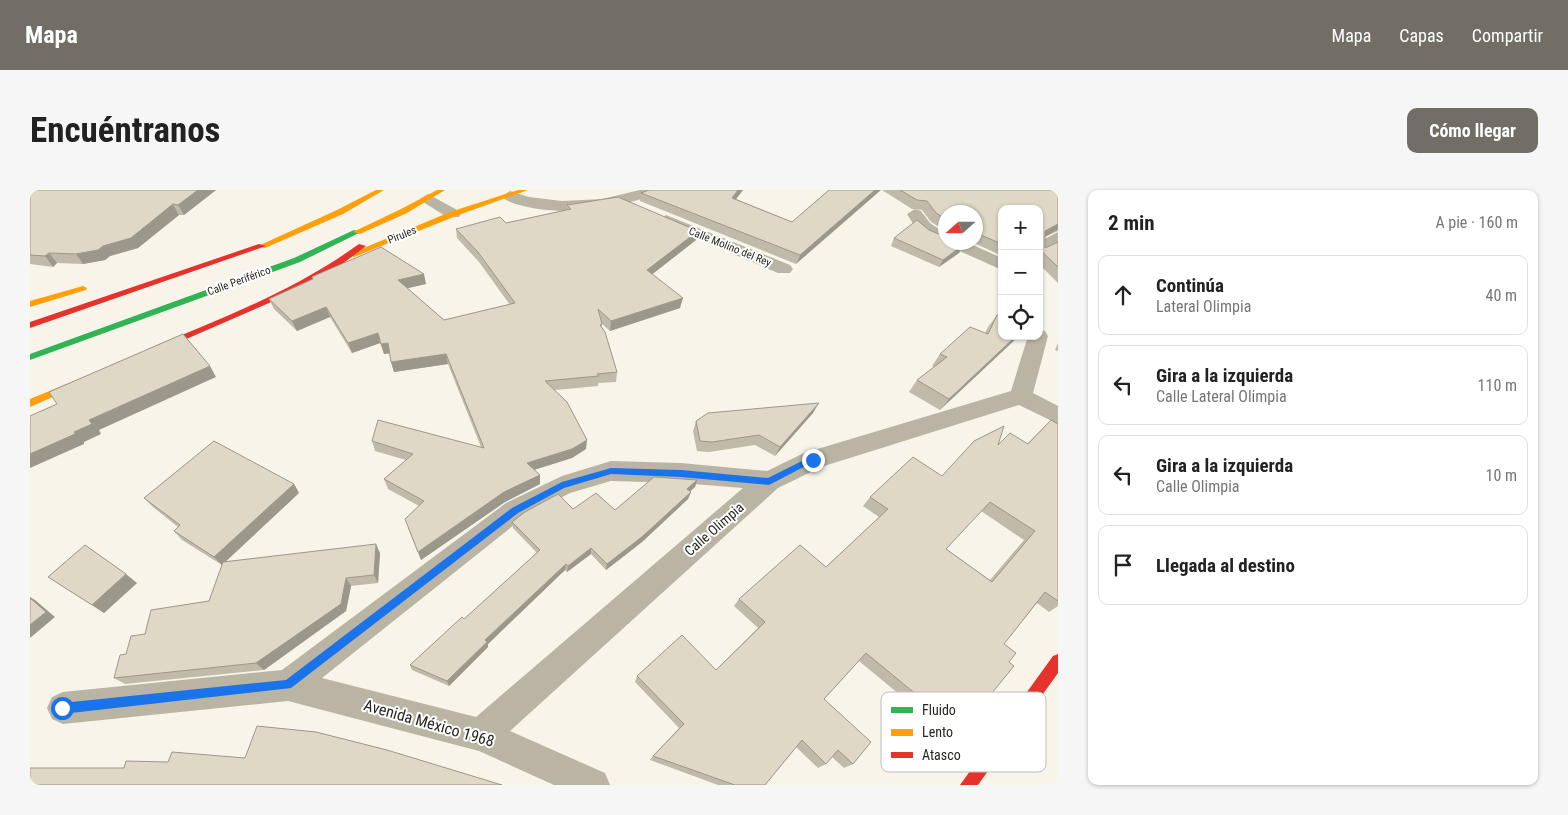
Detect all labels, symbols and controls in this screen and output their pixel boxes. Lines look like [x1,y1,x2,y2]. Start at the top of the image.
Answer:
text: Mapa [25,21,78,49]
text: Mapa [1332,25,1371,46]
text: Capas [1399,25,1444,46]
text: Compartir [1472,25,1543,46]
button: Cómo llegar [1407,108,1538,153]
text: Encuéntranos [30,110,221,151]
north arrow [938,205,983,250]
map controls [998,205,1043,340]
button: + [998,205,1043,250]
text: 2 min [1108,211,1155,235]
text: A pie · 160 m [1435,213,1518,232]
street label: Pirules [386,223,418,247]
street label: Calle Molino del Rey [687,225,773,270]
button: − [998,250,1043,295]
street label: Calle Periférico [206,263,273,298]
text: Continúa [1156,274,1224,297]
icon: ahead [1109,281,1137,309]
text: 40 m [1485,286,1517,305]
button: locate [998,295,1043,340]
text: Lateral Olimpia [1156,297,1251,316]
text: Gira a la izquierda [1156,364,1293,387]
icon: left [1109,371,1137,399]
text: 110 m [1478,376,1517,395]
text: Calle Lateral Olimpia [1156,387,1287,406]
route end [802,449,825,472]
text: Gira a la izquierda [1156,454,1293,477]
icon: left [1109,461,1137,489]
text: 10 m [1485,466,1517,485]
text: Calle Olimpia [1156,477,1239,496]
street label: Calle Olimpia [681,499,747,559]
icon: arrive [1109,551,1137,579]
text: Llegada al destino [1156,554,1295,577]
legend [881,692,1046,772]
street label: Avenida México 1968 [362,695,496,751]
route start [51,697,74,720]
text: Fluido [922,702,956,718]
text: Lento [922,724,953,740]
text: Atasco [922,747,961,763]

